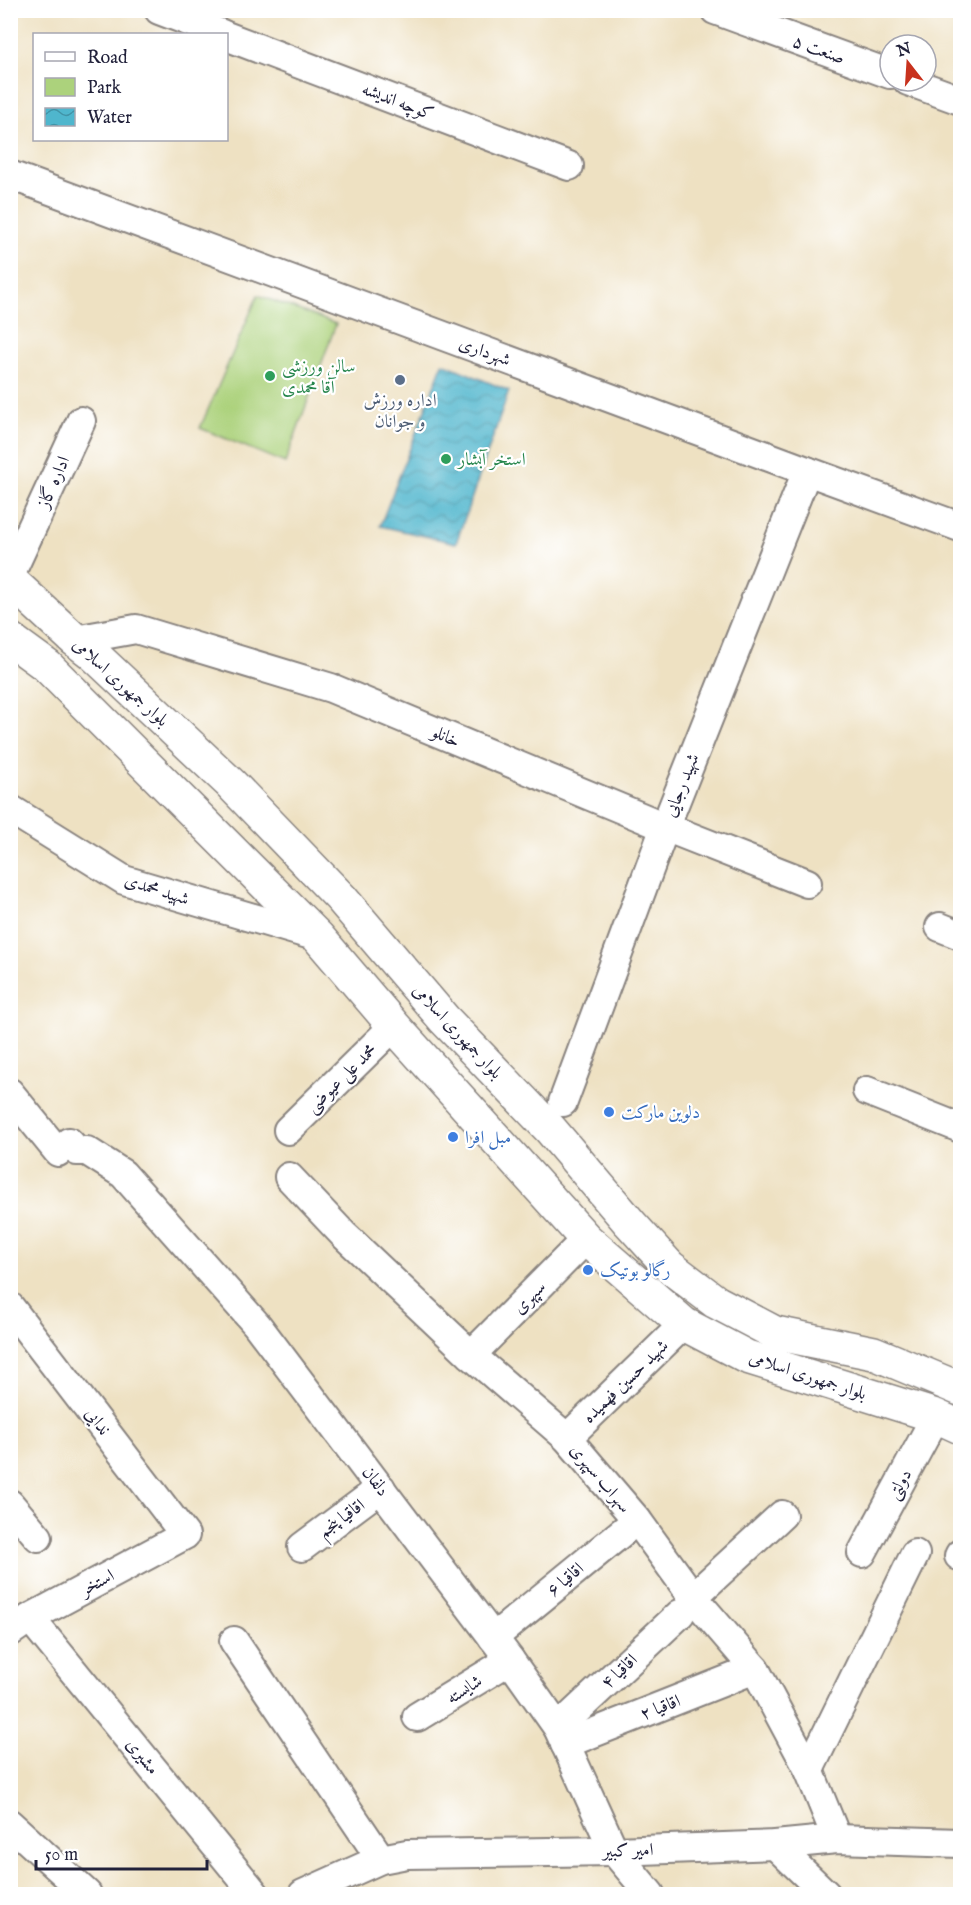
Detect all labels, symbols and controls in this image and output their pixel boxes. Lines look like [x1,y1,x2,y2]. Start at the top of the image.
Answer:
street label: صنعت ۵ [789,30,848,70]
legend [33,33,228,141]
north arrow [878,33,938,93]
text: N [894,39,914,62]
text: Road [87,47,128,70]
text: Park [87,77,122,100]
street label: کوچه اندیشه [358,78,437,127]
text: Water [87,107,132,130]
street label: شهرداری [455,332,514,372]
place label: سالن ورزشی آقا محمدی [282,356,355,400]
marker: سالن ورزشی آقا محمدی [263,369,277,383]
marker: اداره ورزش و جوانان [393,373,407,387]
place label: اداره ورزش و جوانان [363,390,437,434]
place label: استخر آبشار [456,449,526,472]
street label: اداره گاز [31,452,76,514]
marker: استخر آبشار [439,452,453,466]
street label: بلوار جمهوری اسلامی [67,634,173,733]
street label: خانلو [426,720,463,754]
street label: شهید رجایی [659,750,706,821]
street label: شهید محمدی [121,869,192,912]
street label: بلوار جمهوری اسلامی [407,980,507,1085]
street label: محمد علی عیوضی [302,1039,383,1119]
place label: دلوین مارکت [621,1102,700,1125]
marker: دلوین مارکت [602,1105,616,1119]
place label: مبل افرا [465,1127,511,1150]
marker: مبل افرا [446,1130,460,1144]
place label: رگالو بوتیک [600,1259,671,1283]
marker: رگالو بوتیک [581,1263,595,1277]
street label: سپهری [508,1276,552,1320]
street label: شهید حسین فهمیده [578,1335,674,1429]
street label: بلوار جمهوری اسلامی [746,1347,869,1406]
street label: ندایی [79,1403,115,1440]
street label: سهراب سپهری [564,1440,636,1518]
street label: دلفان [356,1462,394,1502]
street label: دولتی [883,1465,918,1504]
street label: اقاقیا پنجم [314,1494,372,1547]
street label: اقاقیا ۶ [543,1558,589,1602]
street label: استخر [75,1565,119,1603]
street label: اقاقیا ۴ [597,1649,643,1695]
street label: شایسته [442,1670,487,1710]
street label: اقاقیا ۲ [637,1690,684,1727]
street label: مشیری [120,1734,164,1780]
scale bar [36,1833,207,1871]
street label: امیر کبیر [600,1839,654,1864]
text: 50 m [45,1844,78,1867]

